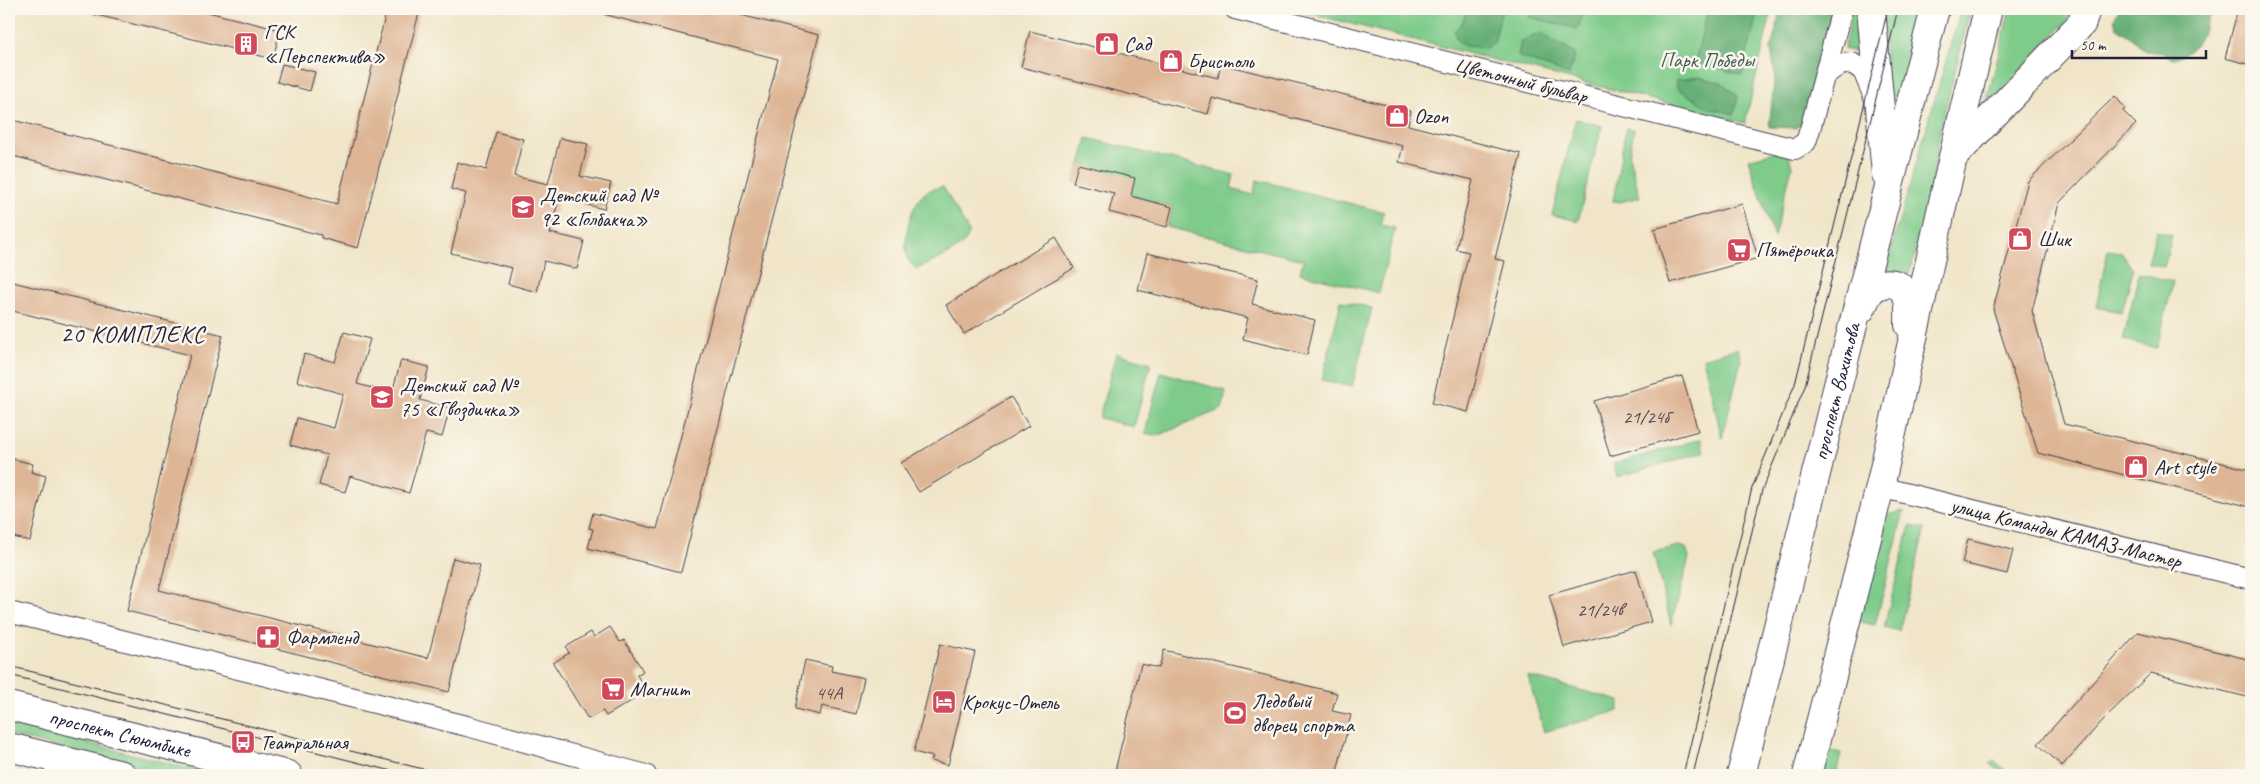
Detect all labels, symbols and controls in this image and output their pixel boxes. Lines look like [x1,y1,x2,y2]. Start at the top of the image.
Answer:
place label: ГСК «Перспектива» [264,19,386,69]
scale bar [2072,28,2206,60]
building icon: ГСК «Перспектива» [233,31,259,57]
shop icon: Сад [1094,31,1120,57]
place label: Сад [1124,31,1153,57]
text: 50 m [2080,36,2107,55]
park label: Парк Победы [1660,47,1756,73]
shop icon: Бристоль [1158,48,1184,74]
place label: Бристоль [1188,48,1255,74]
street label: Цветочный бульвар [1452,51,1591,109]
shop icon: Ozon [1384,103,1410,129]
place label: Ozon [1414,103,1449,129]
place label: Детский сад № 92 «Голбакча» [540,182,659,232]
school or university icon: Детский сад № 92 «Голбакча» [510,194,536,220]
shop icon: Шик [2007,226,2033,252]
place label: Шик [2038,226,2073,252]
supermarket icon: Пятёрочка [1726,237,1752,263]
place label: Пятёрочка [1756,237,1835,263]
street label: проспект Вахитова [1807,318,1867,463]
district label: 20 КОМПЛЕКС [61,319,207,349]
place label: Детский сад № 75 «Гвоздичка» [400,372,520,422]
school or university icon: Детский сад № 75 «Гвоздичка» [369,384,395,410]
house number: 21/24б [1623,405,1674,429]
shop icon: Art style [2123,454,2149,480]
place label: Art style [2154,454,2218,480]
street label: улица Команды КАМАЗ-Мастер [1946,491,2186,575]
house number: 21/24в [1577,598,1627,622]
pharmacy icon: Фармленд [255,624,281,650]
place label: Фармленд [286,624,360,650]
supermarket icon: Магнит [600,676,626,702]
place label: Магнит [630,676,691,702]
house number: 44А [816,681,844,705]
place label: Ледовый дворец спорта [1252,688,1356,738]
hotel icon: Крокус-Отель [931,689,957,715]
place label: Крокус-Отель [962,689,1060,715]
sports icon: Ледовый дворец спорта [1222,700,1248,726]
street label: проспект Сююмбике [46,703,194,764]
bus stop icon: Театральная [230,729,256,755]
place label: Театральная [260,729,349,755]

